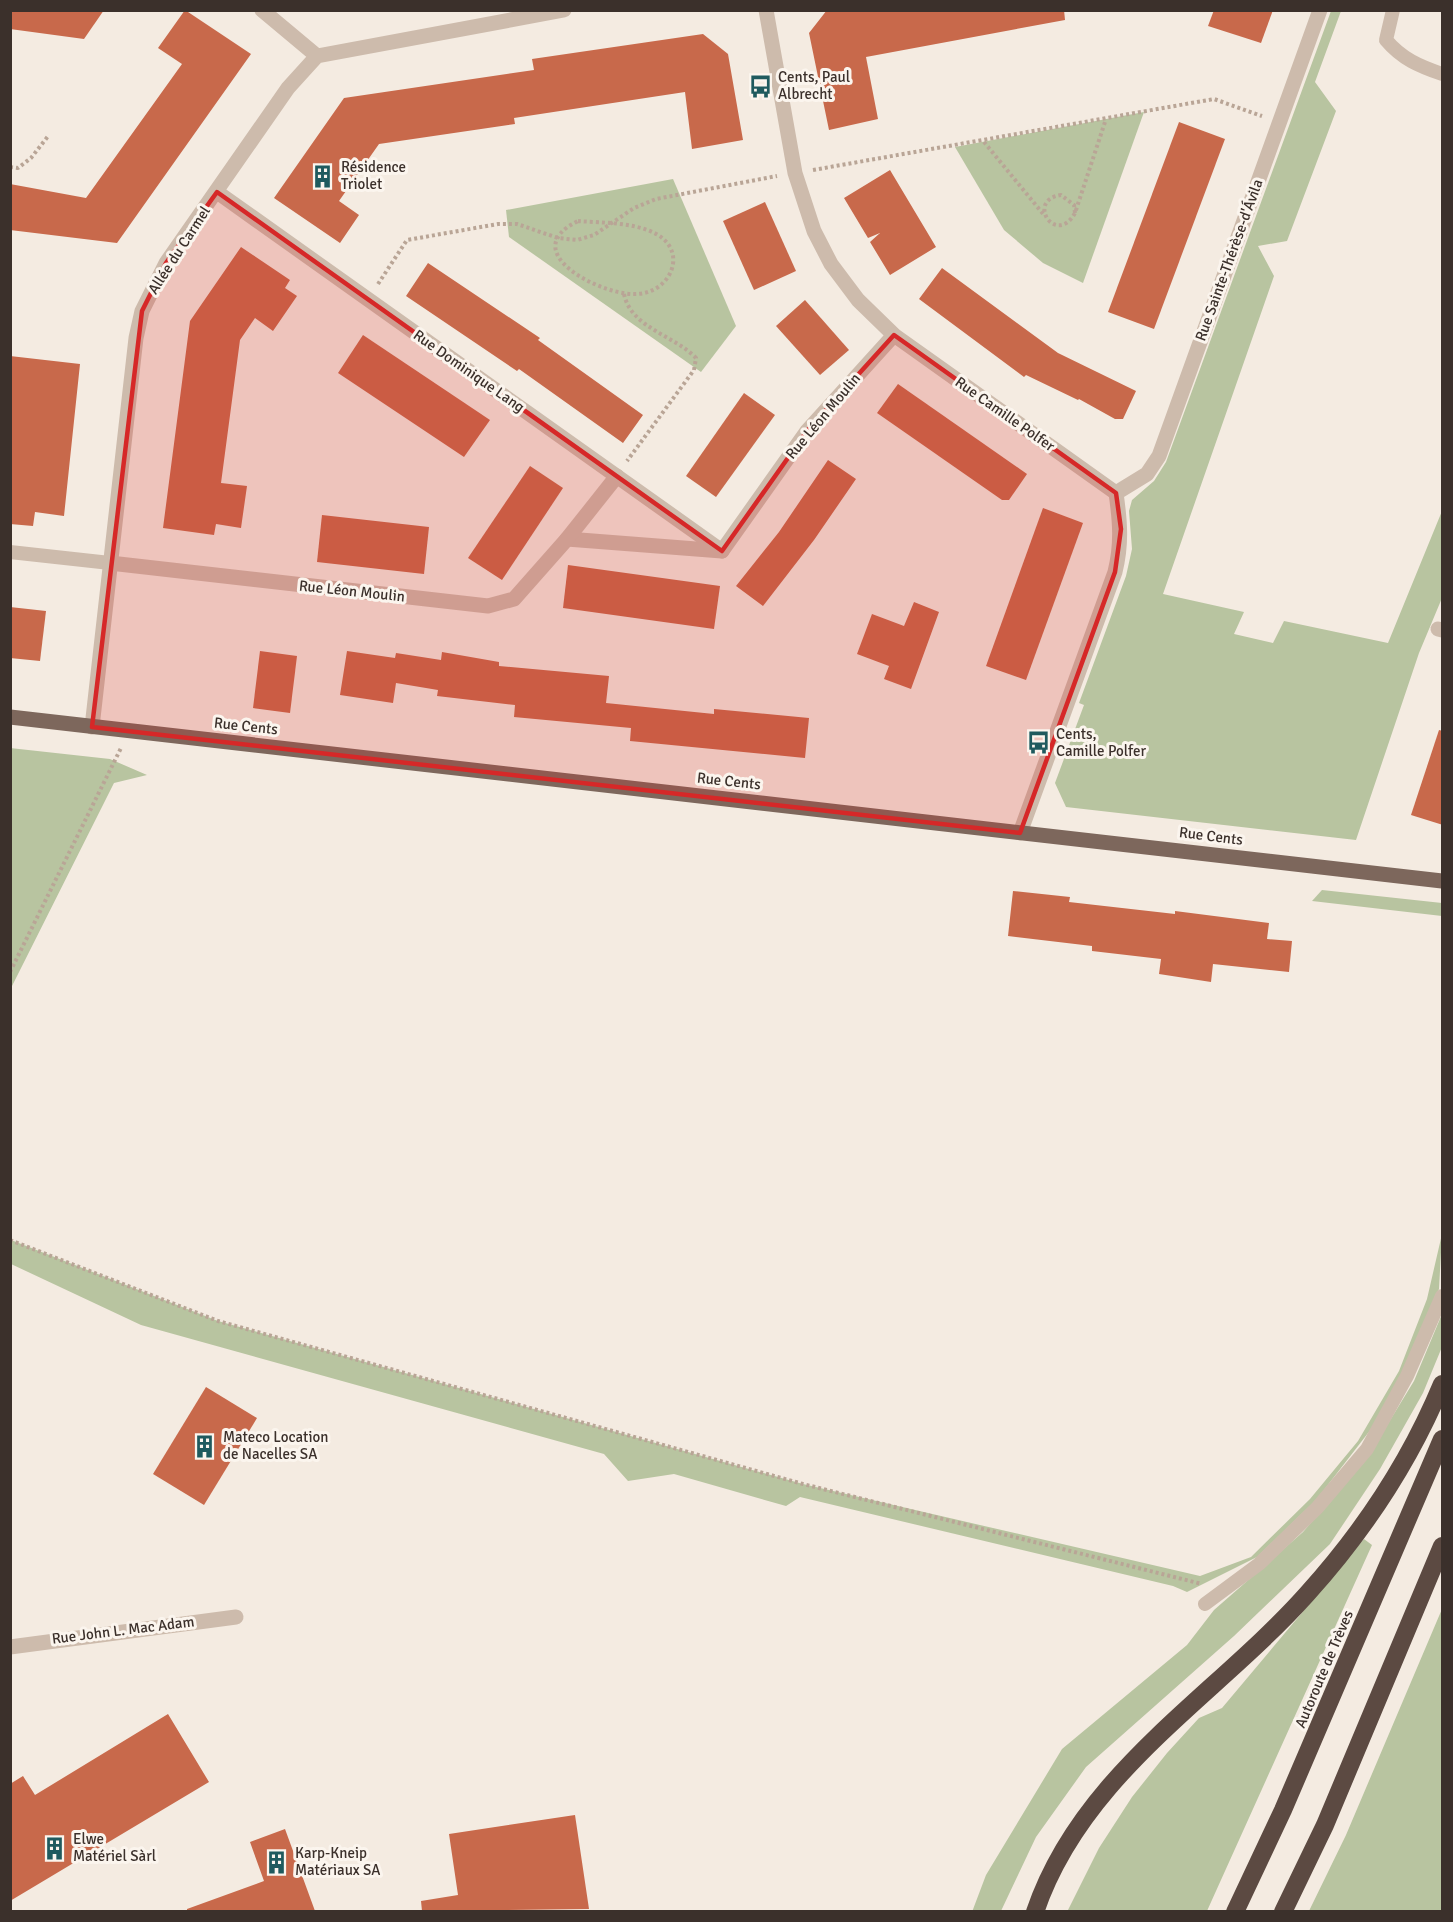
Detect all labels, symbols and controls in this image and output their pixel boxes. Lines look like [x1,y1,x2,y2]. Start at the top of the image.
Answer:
place label: Cents, Paul Albrecht [778,68,850,103]
bus stop icon: Cents, Paul Albrecht [747,73,773,99]
place label: Résidence Triolet [341,158,406,193]
building icon: Résidence Triolet [310,163,336,189]
street label: Rue Sainte-Thérèse-d'Ávila [1190,176,1267,343]
street label: Allée du Carmel [144,203,214,297]
street label: Rue Dominique Lang [410,326,528,416]
street label: Rue Léon Moulin [782,369,864,463]
street label: Rue Camille Polfer [952,373,1059,455]
street label: Rue Léon Moulin [298,576,406,606]
street label: Rue Cents [213,714,279,738]
place label: Cents, Camille Polfer [1056,725,1146,760]
bus stop icon: Cents, Camille Polfer [1025,730,1051,756]
street label: Rue Cents [696,769,762,793]
street label: Rue Cents [1178,823,1244,849]
place label: Mateco Location de Nacelles SA [223,1428,328,1463]
building icon: Mateco Location de Nacelles SA [192,1433,218,1459]
street label: Autoroute de Trèves [1291,1607,1357,1730]
street label: Rue John L. Mac Adam [51,1612,195,1648]
place label: Elwe Matériel Sàrl [73,1830,156,1865]
building icon: Elwe Matériel Sàrl [42,1835,68,1861]
place label: Karp-Kneip Matériaux SA [295,1844,381,1879]
building icon: Karp-Kneip Matériaux SA [264,1849,290,1875]

